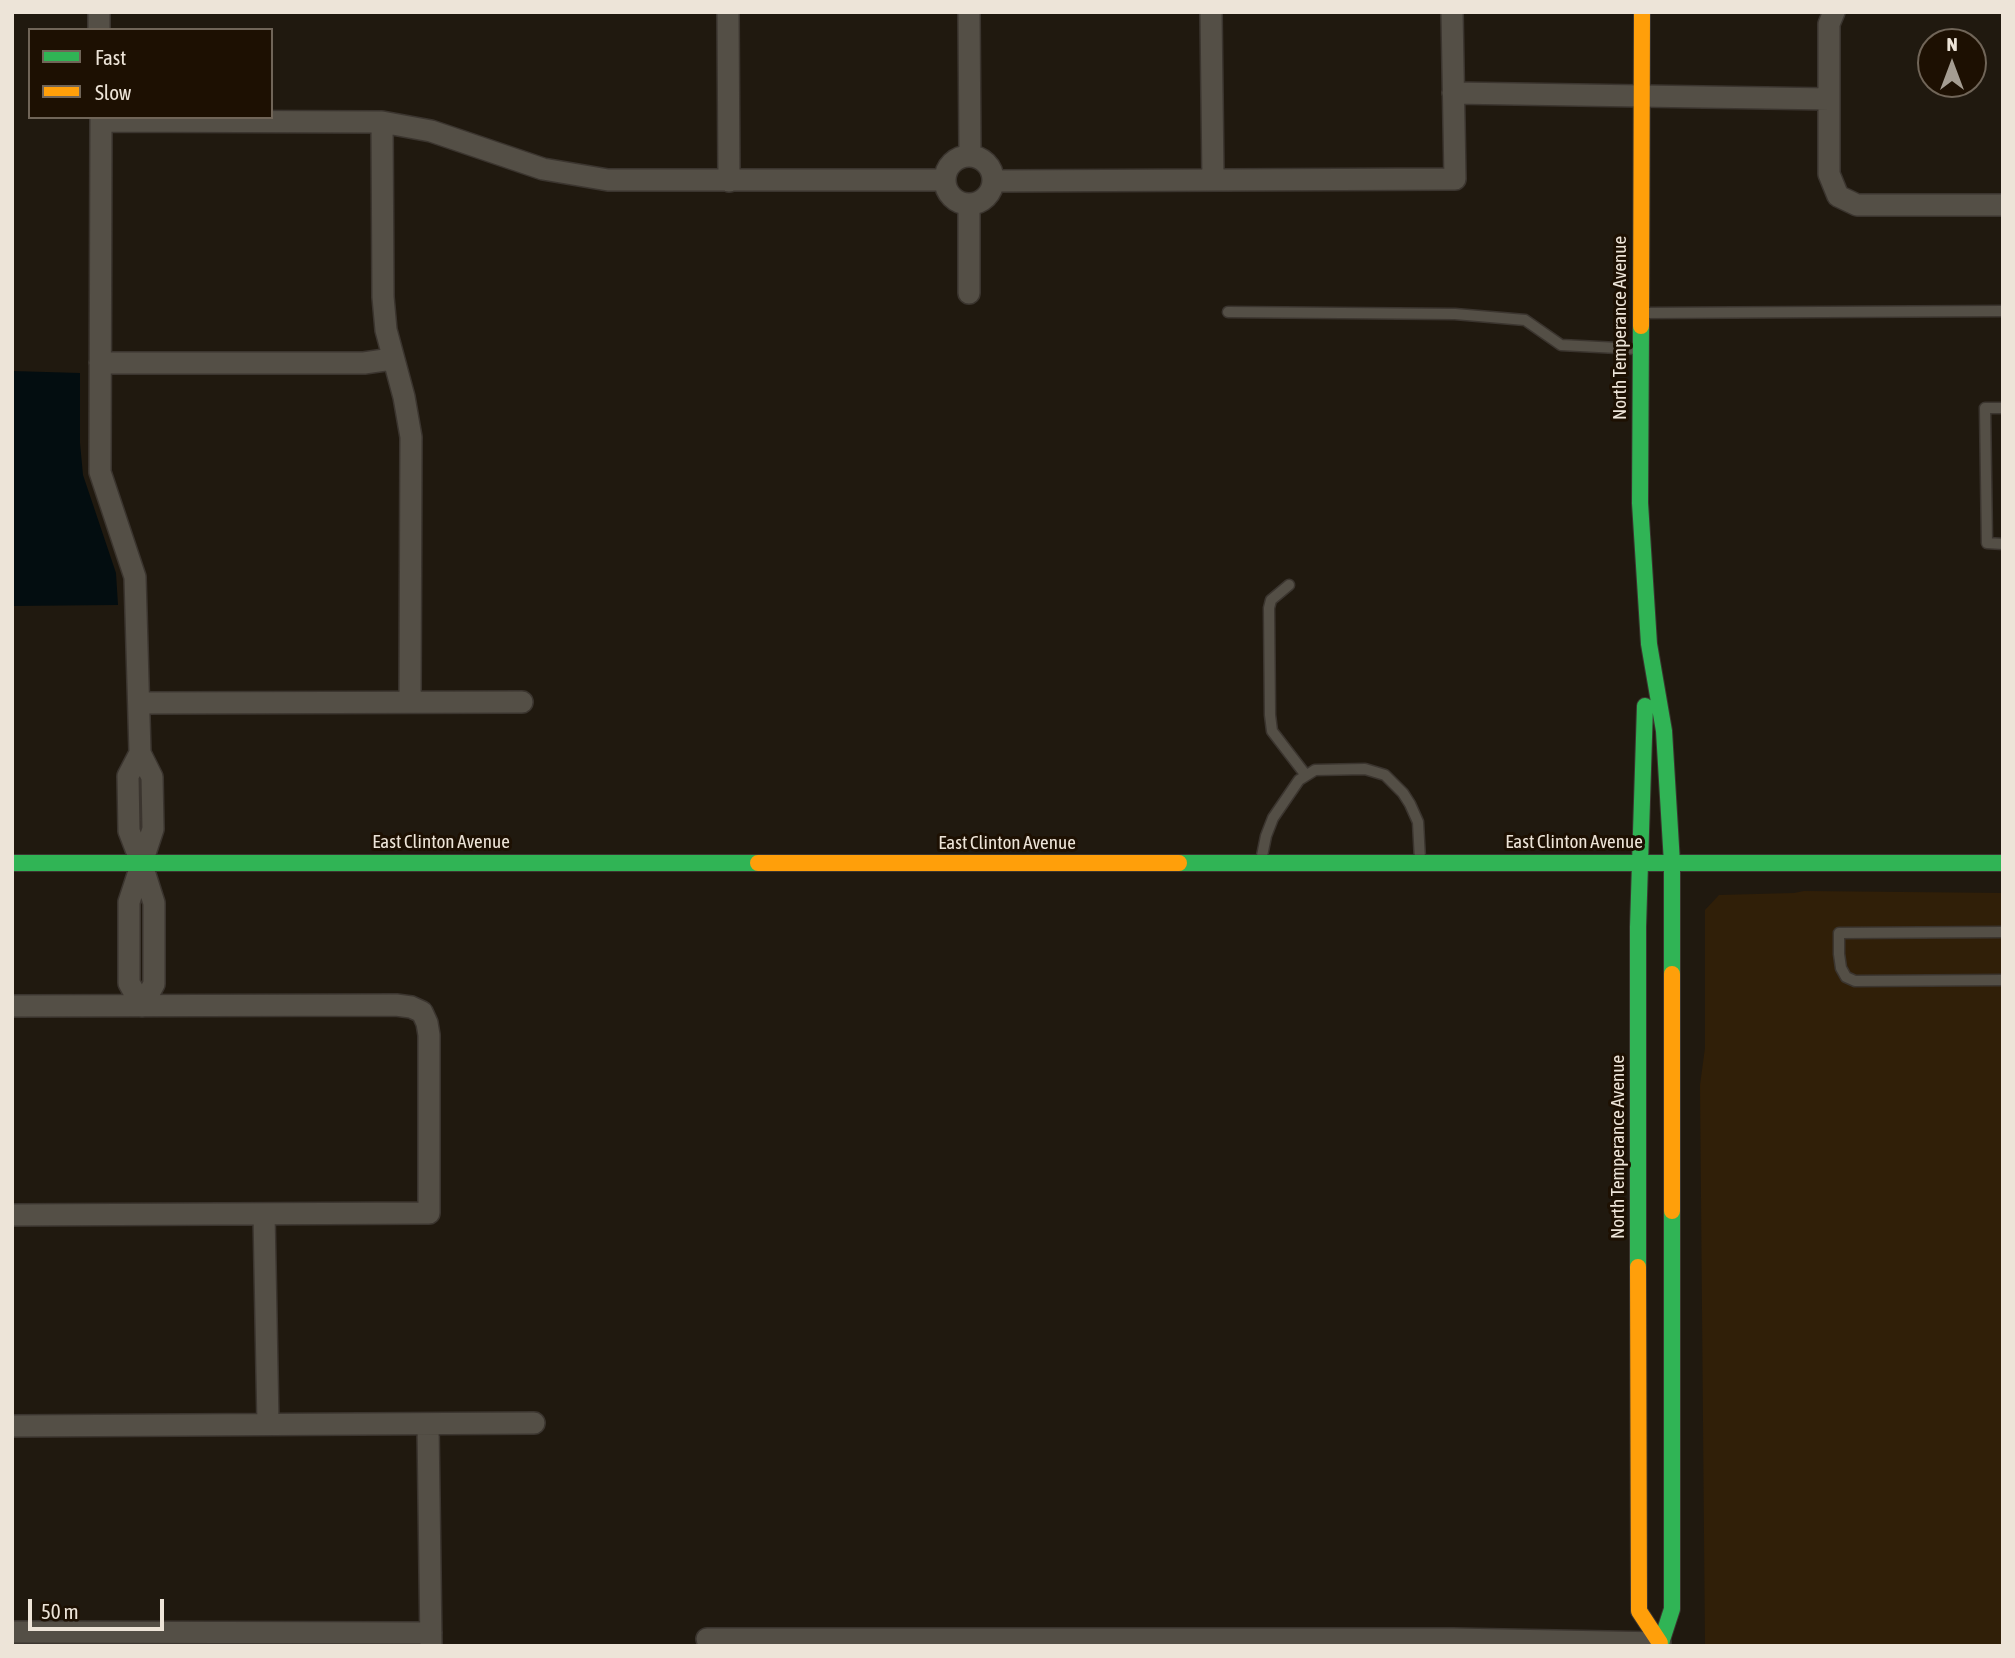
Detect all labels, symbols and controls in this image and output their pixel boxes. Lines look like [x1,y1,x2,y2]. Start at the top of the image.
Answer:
legend [28,28,273,119]
north arrow [1917,28,1987,98]
text: N [1946,33,1958,55]
text: Fast [95,45,126,69]
text: Slow [95,80,131,104]
street label: North Temperance Avenue [1609,236,1631,420]
street label: East Clinton Avenue [372,831,510,853]
street label: East Clinton Avenue [1505,831,1643,853]
street label: East Clinton Avenue [938,832,1076,854]
street label: North Temperance Avenue [1607,1055,1629,1239]
scale bar [32,1584,168,1628]
text: 50 m [41,1599,79,1623]

